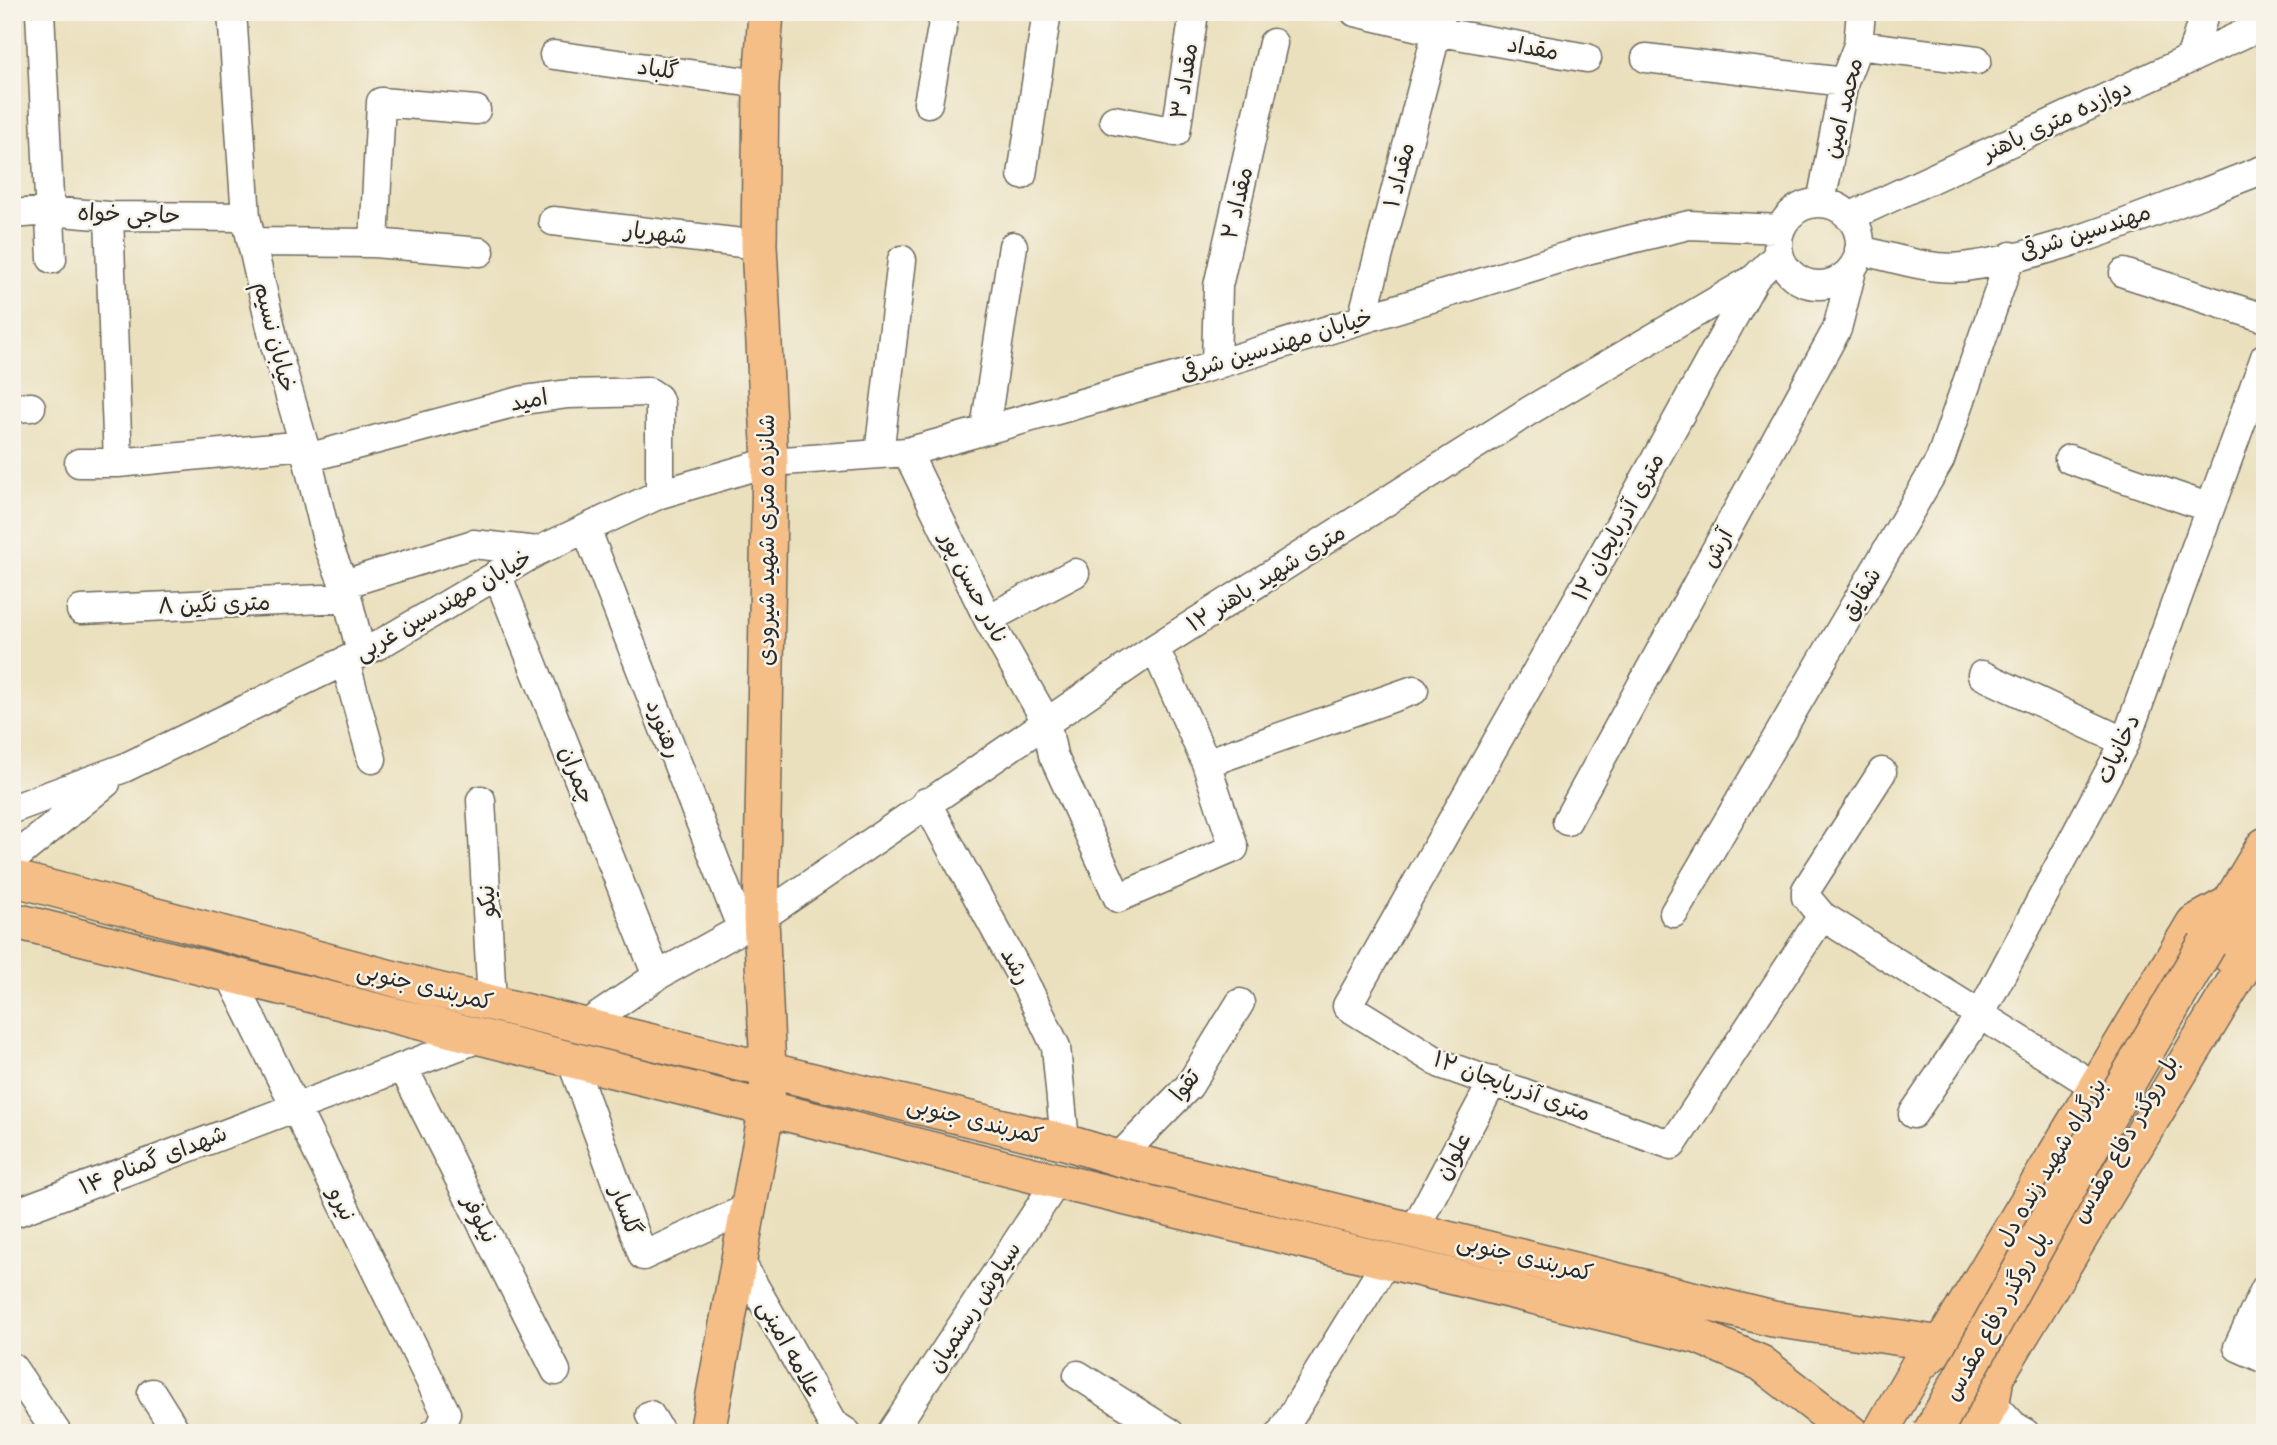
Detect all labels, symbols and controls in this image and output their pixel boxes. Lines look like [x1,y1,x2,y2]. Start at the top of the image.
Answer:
street label: مقداد [1504,23,1562,73]
street label: مقداد ۳ [1158,40,1210,122]
street label: گلباد [635,46,682,92]
street label: محمد امین [1811,53,1875,163]
street label: دوازده متری باهنر [1973,67,2139,174]
street label: مقداد ۱ [1371,138,1427,212]
street label: مقداد ۲ [1209,163,1265,243]
street label: مهندسین شرقی [2014,191,2156,273]
street label: حاجی خواه [77,192,181,236]
street label: شهریار [620,209,690,257]
street label: خیابان نسیم [241,277,309,397]
street label: خیابان مهندسین شرقی [1174,296,1378,394]
street label: امید [507,377,551,423]
street label: شانزده متری شهید شیرودی [746,414,787,666]
street label: ۱۲ متری آذربایجان [1560,445,1676,609]
street label: ۱۲ متری شهید باهنر [1178,512,1354,644]
street label: آرش [1689,519,1745,576]
street label: نادر حسن پور [927,522,1020,652]
street label: خیابان مهندسین غربی [346,537,540,673]
street label: شقایق [1829,559,1893,629]
street label: ۸ متری نگین [157,582,271,626]
street label: رهنورد [634,693,694,765]
street label: دخانیات [2084,707,2152,791]
street label: چمران [547,740,607,810]
street label: نیکو [466,884,508,920]
street label: رشد [989,939,1043,993]
street label: کمربندی جنوبی [352,949,498,1023]
street label: ۱۲ متری آذربایجان [1427,1038,1597,1134]
street label: بل روگذر دفاع مقدس [2060,1047,2190,1231]
street label: تقوا [1159,1059,1211,1111]
street label: بزرگراه شهید زنده دل [1984,1069,2118,1255]
street label: کمربندی جنوبی [902,1083,1048,1157]
street label: ۱۴ شهدای گمنام [73,1113,233,1207]
street label: علوان [1423,1124,1483,1188]
street label: نیرو [315,1178,368,1228]
street label: گلسار [597,1178,654,1242]
street label: نیلوفر [450,1186,510,1251]
street label: کمربندی جنوبی [1452,1220,1598,1294]
street label: پل روگذر دفاع مقدس [1932,1223,2060,1409]
street label: سیاوش رستمیان [916,1233,1032,1381]
street label: علامه امینی [746,1292,834,1406]

